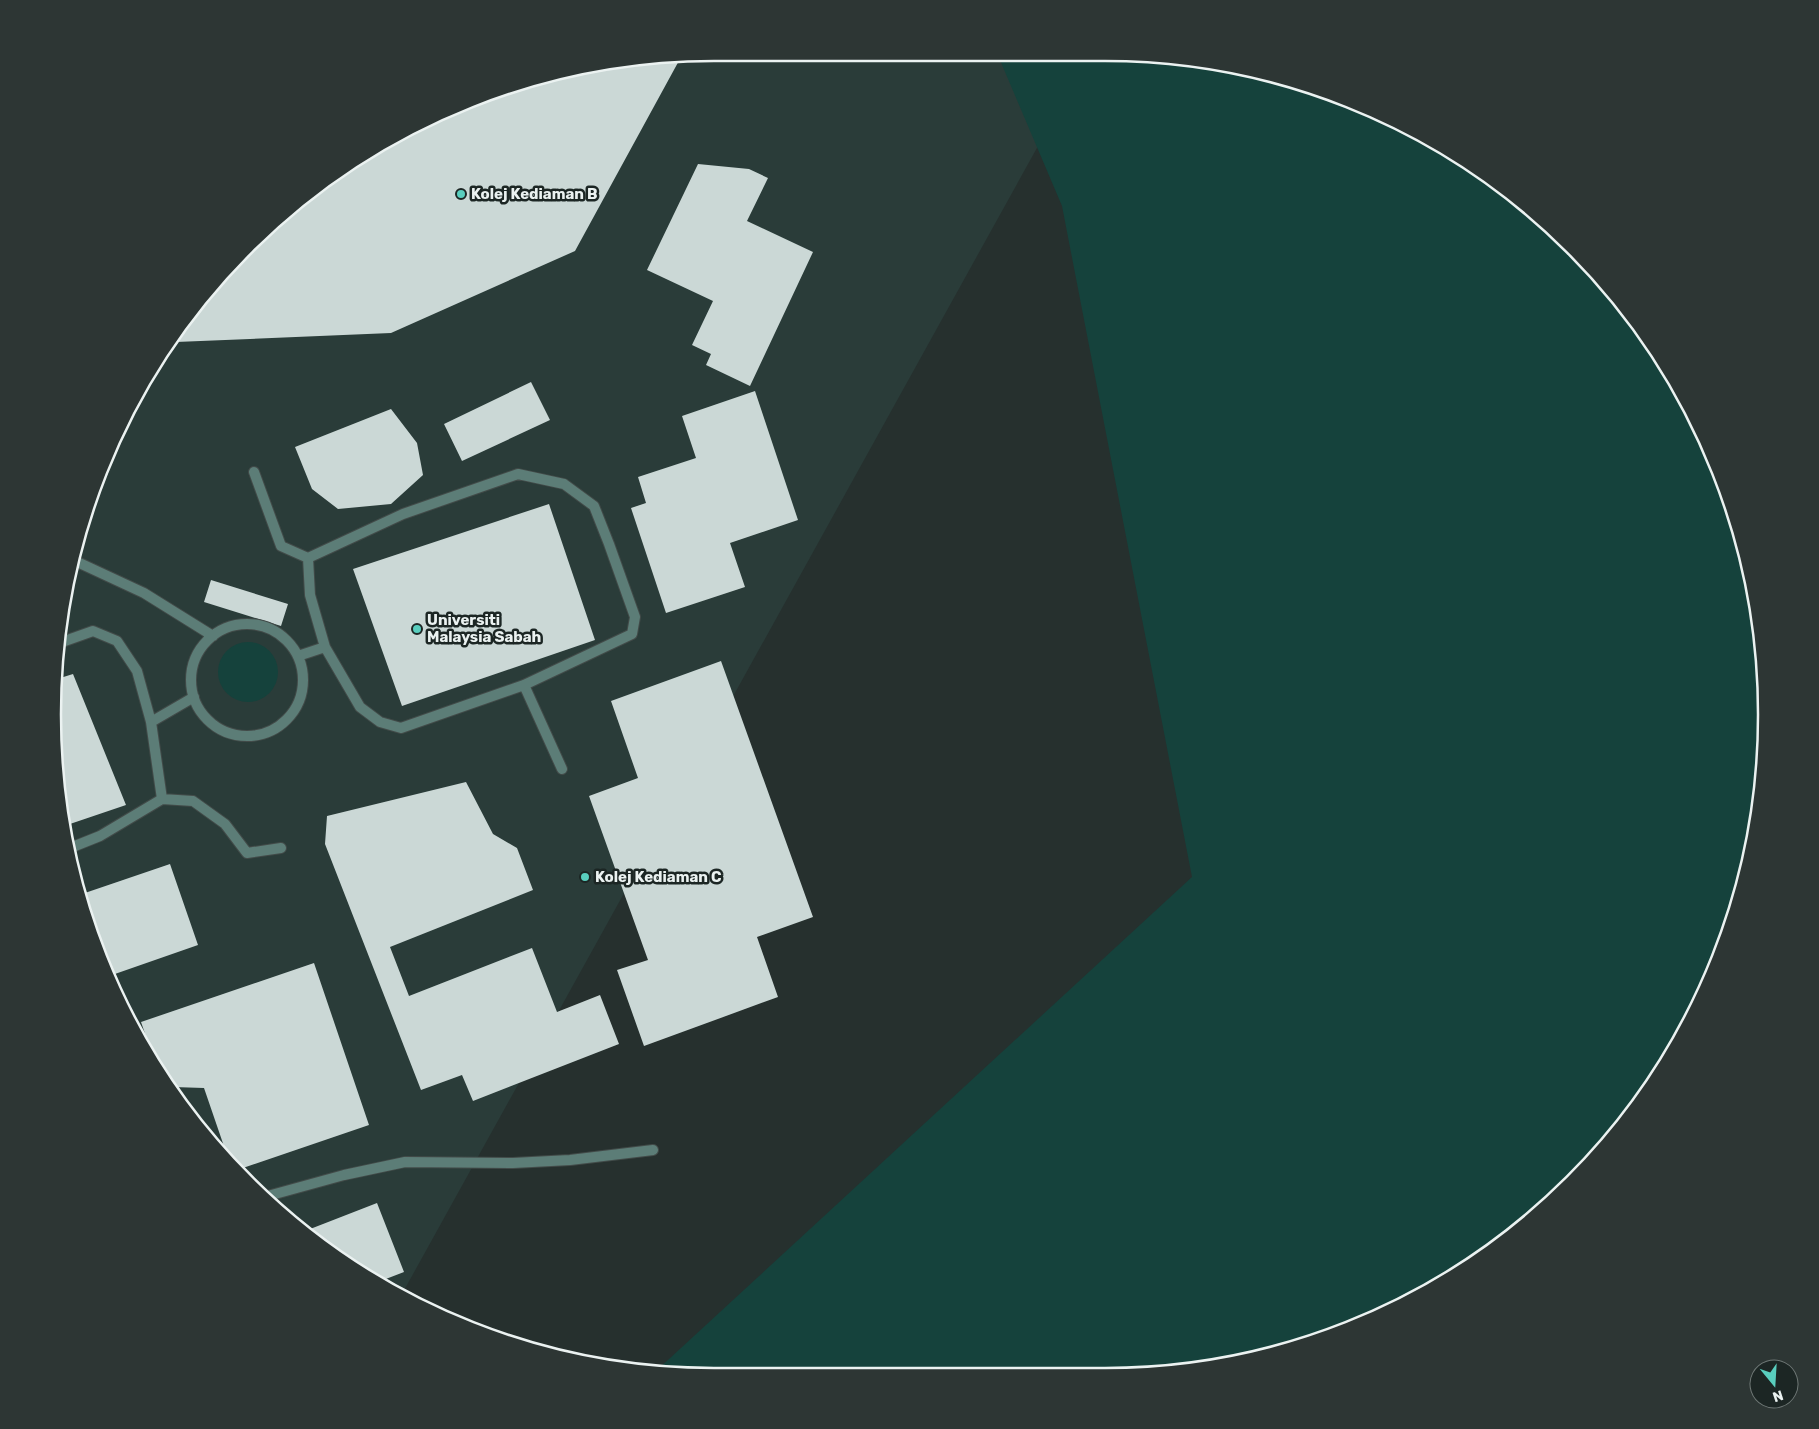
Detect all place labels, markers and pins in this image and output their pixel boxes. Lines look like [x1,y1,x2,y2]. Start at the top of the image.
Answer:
place label: Kolej Kediaman B [471,185,598,203]
marker: Kolej Kediaman B [455,188,467,200]
place label: Universiti Malaysia Sabah [427,611,541,646]
marker: Universiti Malaysia Sabah [411,623,423,635]
place label: Kolej Kediaman C [595,868,722,886]
marker: Kolej Kediaman C [579,871,591,883]

